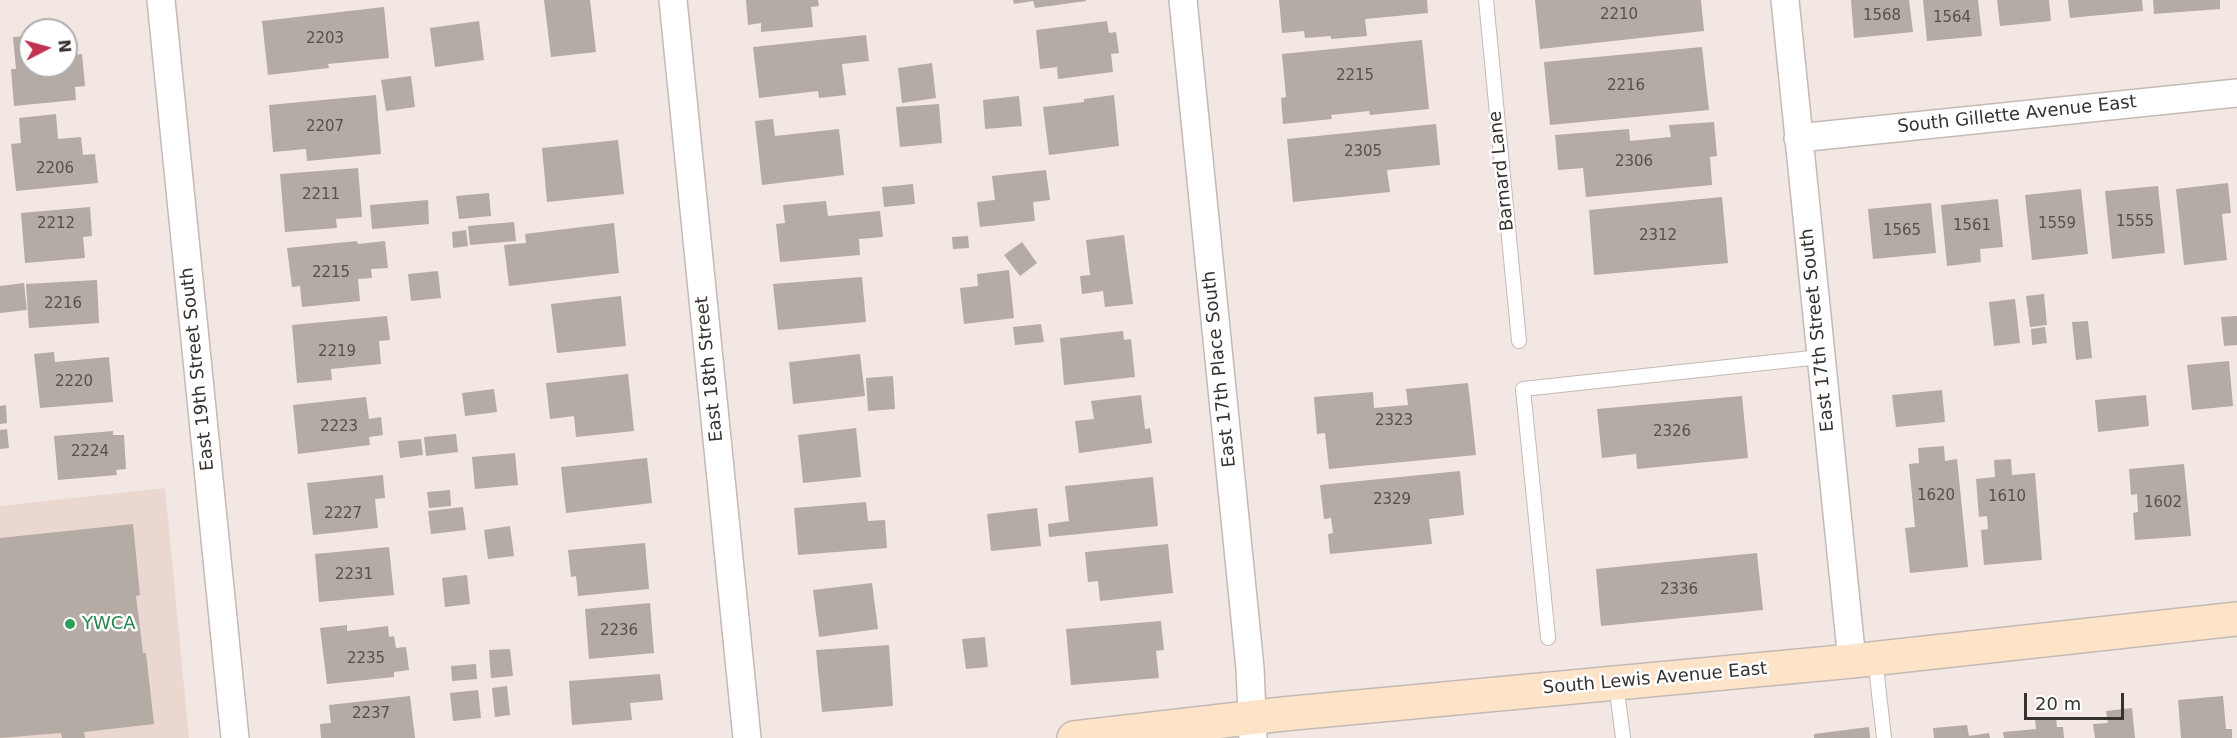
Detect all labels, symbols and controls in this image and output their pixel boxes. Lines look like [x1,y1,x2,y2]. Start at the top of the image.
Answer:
house number: 2210 [1600,6,1638,24]
house number: 1568 [1863,7,1901,25]
house number: 1564 [1933,9,1971,27]
north arrow [18,18,78,78]
house number: 2203 [306,30,344,48]
text: N [54,39,75,54]
house number: 2215 [1336,67,1374,85]
house number: 2216 [1607,77,1645,95]
street label: South Gillette Avenue East [1896,92,2138,138]
street label: Barnard Lane [1485,110,1519,232]
house number: 2207 [306,118,344,136]
house number: 2305 [1344,143,1382,161]
house number: 2306 [1615,153,1653,171]
house number: 2206 [36,160,74,178]
house number: 2211 [302,186,340,204]
house number: 1555 [2116,213,2154,231]
house number: 2212 [37,215,75,233]
house number: 1559 [2038,215,2076,233]
house number: 1561 [1953,217,1991,235]
house number: 1565 [1883,222,1921,240]
house number: 2312 [1639,227,1677,245]
street label: East 17th Street South [1797,227,1839,433]
house number: 2215 [312,264,350,282]
street label: East 19th Street South [177,266,219,472]
street label: East 17th Place South [1199,270,1241,468]
house number: 2216 [44,295,82,313]
street label: East 18th Street [692,295,728,443]
house number: 2219 [318,343,356,361]
house number: 2220 [55,373,93,391]
house number: 2323 [1375,412,1413,430]
house number: 2223 [320,418,358,436]
house number: 2326 [1653,423,1691,441]
house number: 2224 [71,443,109,461]
house number: 1620 [1917,487,1955,505]
house number: 1610 [1988,488,2026,506]
house number: 2329 [1373,491,1411,509]
house number: 1602 [2144,494,2182,512]
house number: 2227 [324,505,362,523]
house number: 2231 [335,566,373,584]
house number: 2336 [1660,581,1698,599]
place label: YWCA [82,613,136,635]
marker: YWCA [63,617,77,631]
house number: 2236 [600,622,638,640]
house number: 2235 [347,650,385,668]
street label: South Lewis Avenue East [1542,658,1768,700]
scale bar [2027,681,2128,719]
text: 20 m [2035,693,2081,714]
house number: 2237 [352,705,390,723]

